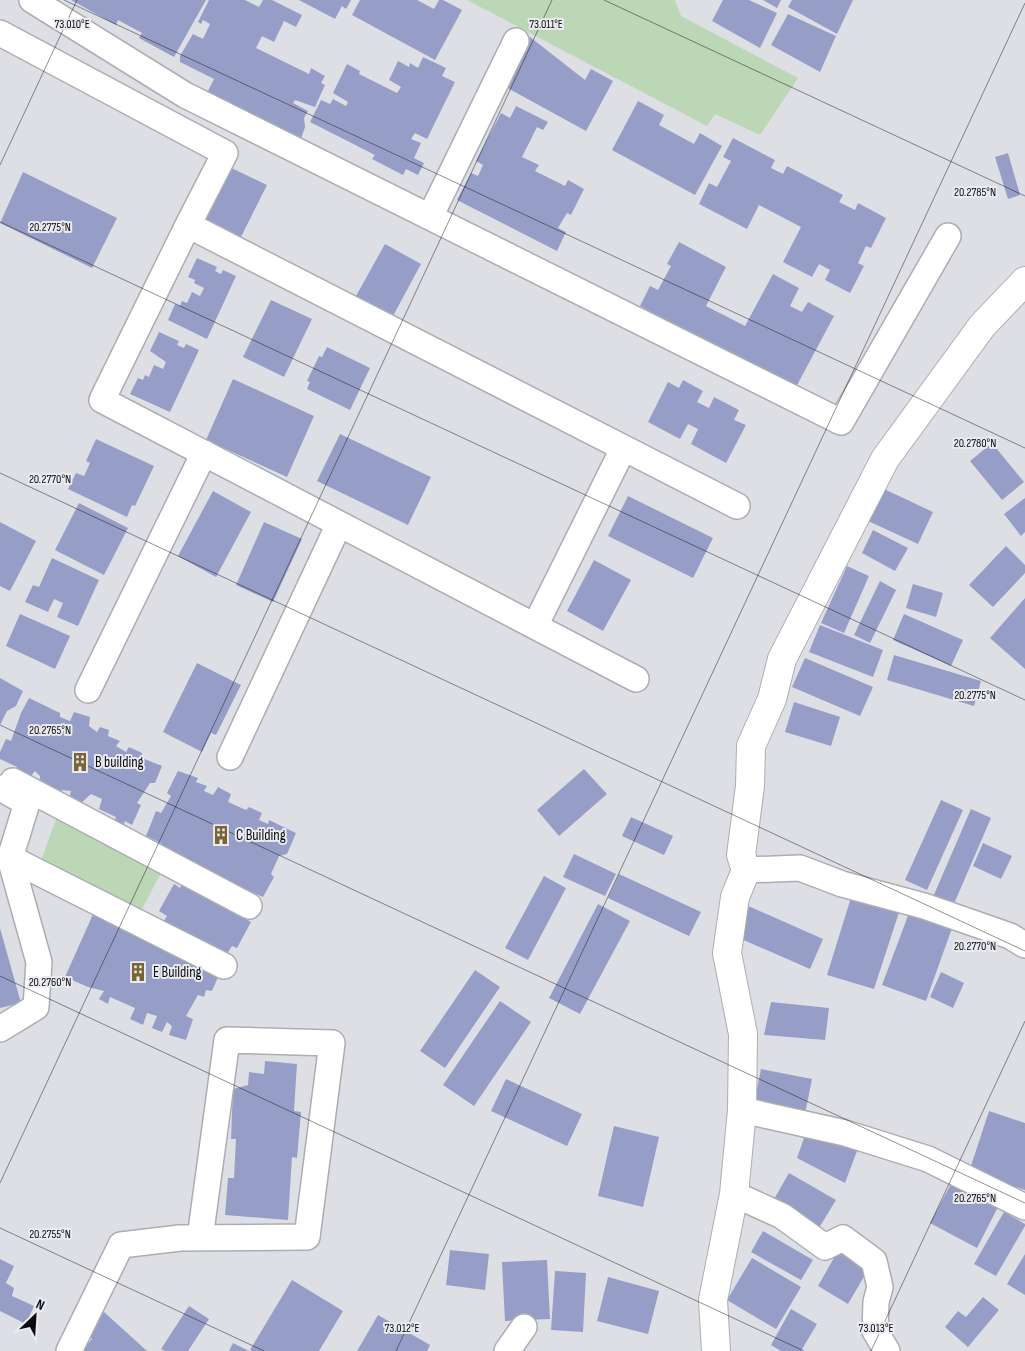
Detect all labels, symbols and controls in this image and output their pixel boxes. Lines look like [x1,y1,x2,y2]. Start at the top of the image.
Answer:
text: 73.010°E [54,17,90,32]
text: 73.011°E [529,17,563,32]
text: 20.2785°N [954,185,996,200]
text: 20.2775°N [29,220,71,235]
text: 20.2780°N [954,436,996,451]
text: 20.2770°N [29,472,71,487]
text: 20.2775°N [954,688,996,703]
text: 20.2765°N [29,723,71,738]
building icon: B building [69,751,91,773]
place label: B building [95,753,144,772]
building icon: C Building [210,824,232,846]
place label: C Building [236,826,286,845]
text: 20.2770°N [954,939,996,954]
building icon: E Building [127,961,149,983]
place label: E Building [153,963,202,982]
text: 20.2760°N [29,975,71,990]
text: 20.2765°N [954,1191,996,1206]
text: 20.2755°N [29,1227,71,1242]
north arrow [10,1291,60,1341]
text: N [33,1295,47,1314]
text: 73.012°E [385,1321,419,1336]
text: 73.013°E [859,1321,893,1336]

